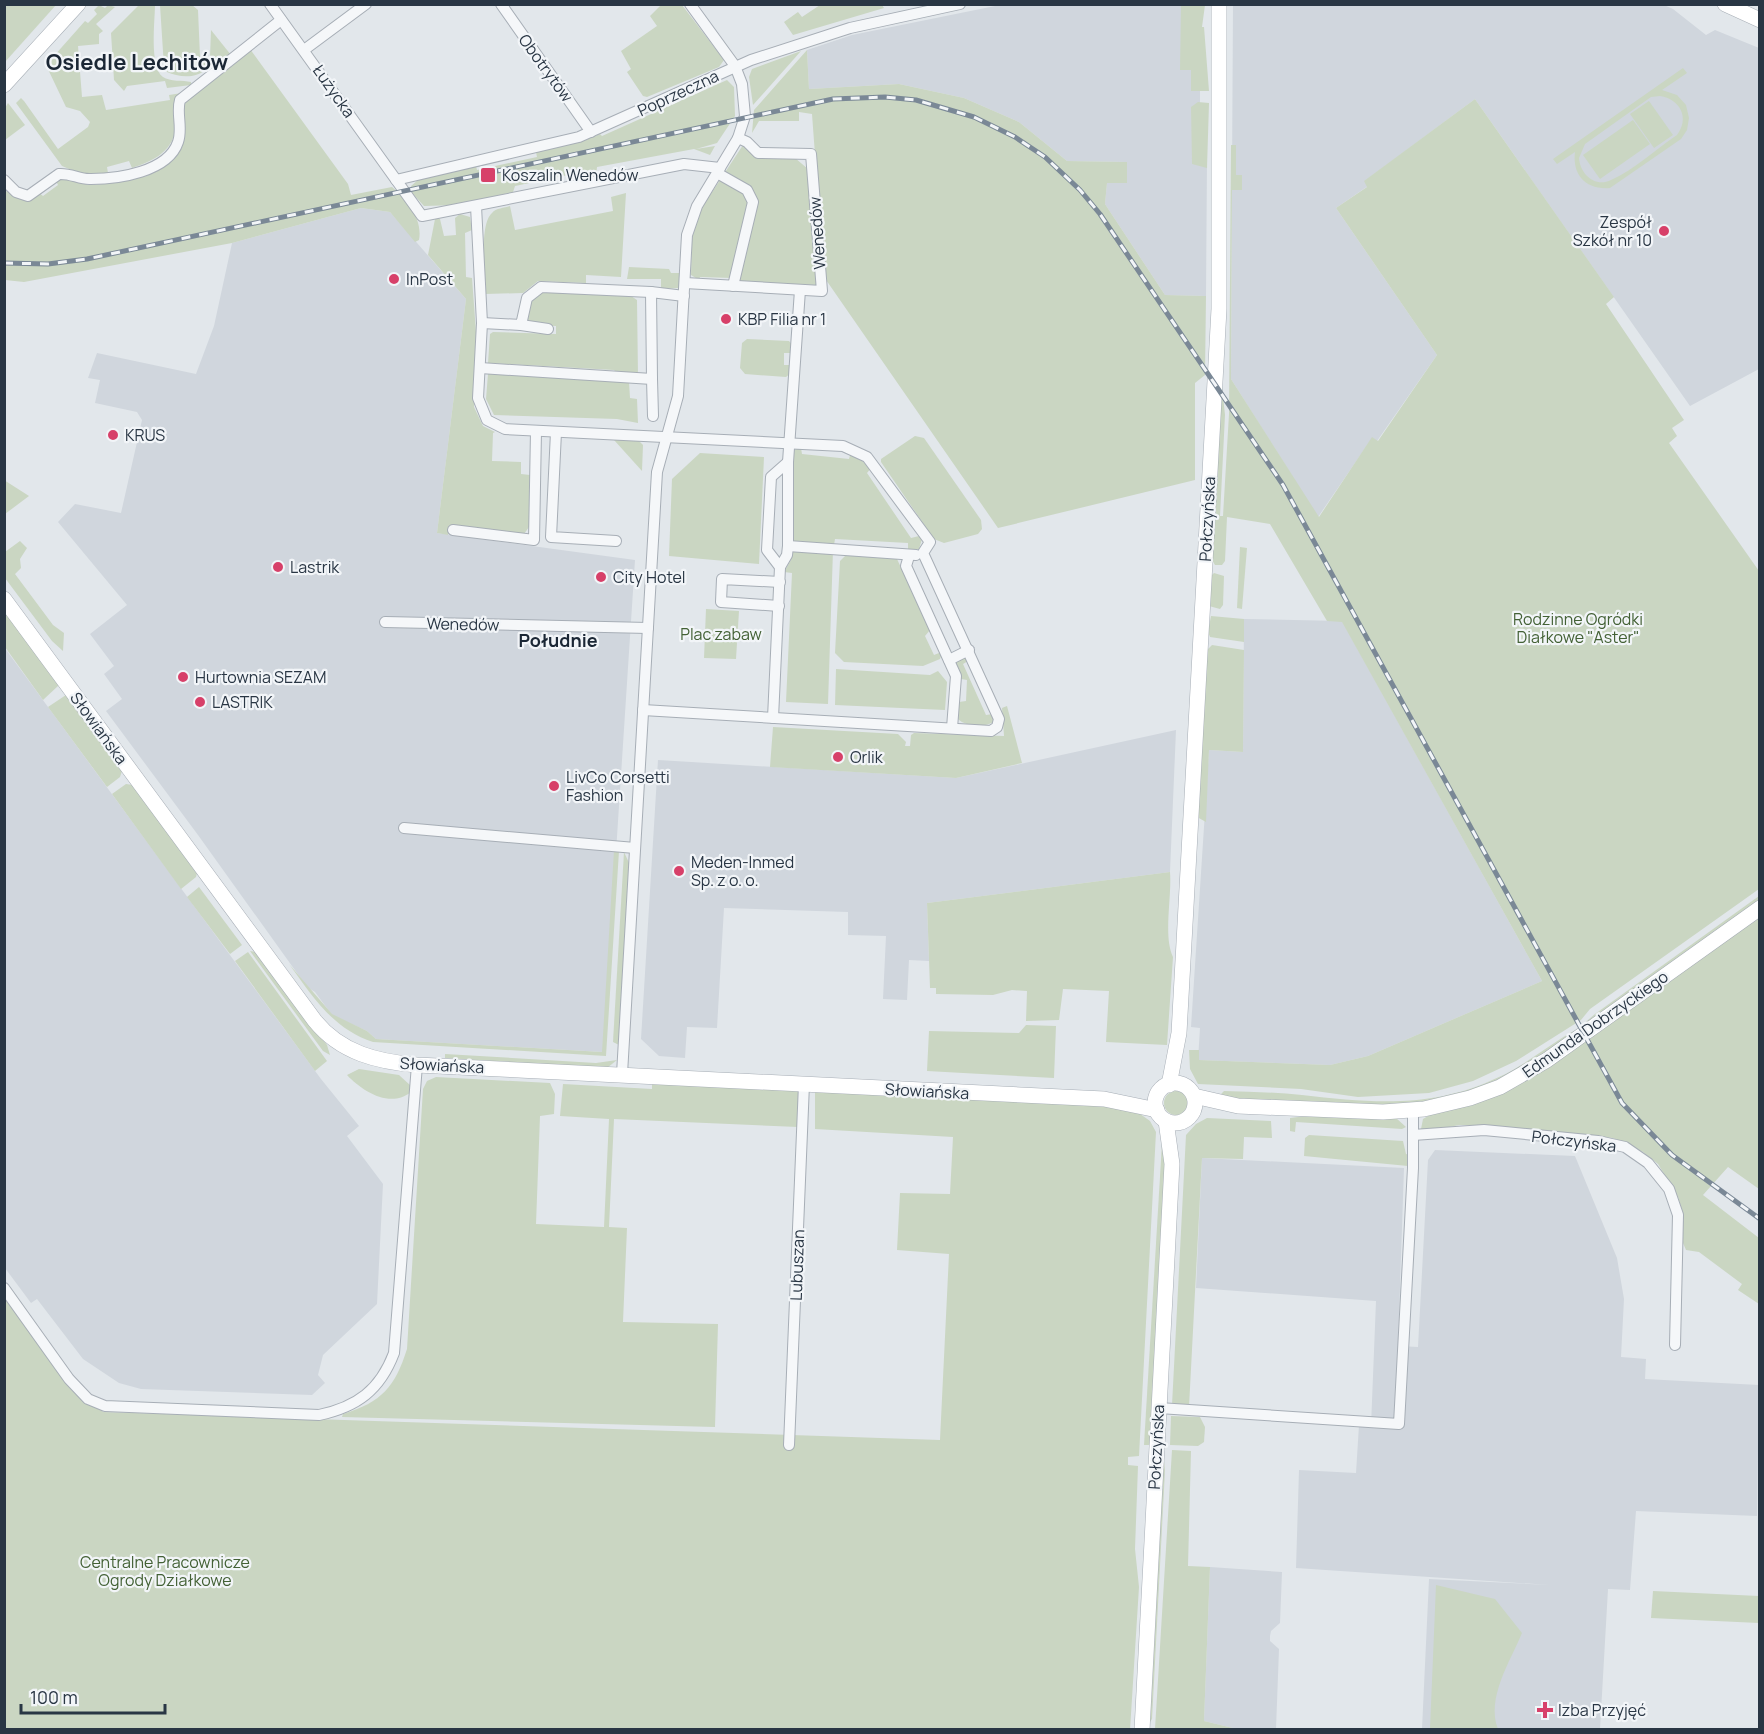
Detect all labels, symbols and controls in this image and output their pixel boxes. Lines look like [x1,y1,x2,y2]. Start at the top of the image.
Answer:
street label: Obotrytów [514,30,578,106]
district label: Osiedle Lechitów [46,47,229,77]
street label: Łużycka [308,60,360,122]
street label: Poprzeczna [634,65,722,121]
place label: Koszalin Wenedów [502,164,639,186]
marker: Koszalin Wenedów [479,166,497,184]
street label: Wenedów [803,196,831,270]
place label: Zespół Szkół nr 10 [1573,211,1652,251]
marker: Zespół Szkół nr 10 [1657,224,1671,238]
place label: InPost [406,268,453,290]
marker: InPost [387,272,401,286]
place label: KBP Filia nr 1 [738,308,826,330]
marker: KBP Filia nr 1 [719,312,733,326]
place label: KRUS [125,424,165,446]
marker: KRUS [106,428,120,442]
street label: Połczyńska [1194,476,1220,562]
place label: Lastrik [290,556,340,578]
marker: Lastrik [271,560,285,574]
place label: City Hotel [613,566,686,588]
marker: City Hotel [594,570,608,584]
park label: Rodzinne Ogródki Diałkowe "Aster" [1513,608,1643,648]
street label: Wenedów [426,612,500,636]
park label: Plac zabaw [680,623,762,645]
district label: Południe [518,628,598,652]
place label: Hurtownia SEZAM [195,666,326,688]
marker: Hurtownia SEZAM [176,670,190,684]
street label: Słowiańska [65,687,133,769]
place label: LASTRIK [212,691,273,713]
marker: LASTRIK [193,695,207,709]
place label: Orlik [850,746,884,768]
marker: Orlik [831,750,845,764]
place label: LivCo Corsetti Fashion [566,766,670,806]
marker: LivCo Corsetti Fashion [547,779,561,793]
place label: Meden-Inmed Sp. z o. o. [691,851,794,891]
marker: Meden-Inmed Sp. z o. o. [672,864,686,878]
street label: Edmunda Dobrzyckiego [1518,965,1672,1083]
street label: Słowiańska [399,1052,485,1078]
street label: Słowiańska [884,1078,970,1104]
street label: Połczyńska [1530,1125,1618,1157]
street label: Lubuszan [785,1229,809,1301]
street label: Połczyńska [1143,1404,1169,1490]
park label: Centralne Pracownicze Ogrody Działkowe [80,1551,250,1591]
scale bar [21,1677,165,1715]
text: 100 m [30,1685,78,1709]
place label: Izba Przyjęć [1558,1699,1646,1721]
marker: Izba Przyjęć [1536,1701,1554,1719]

